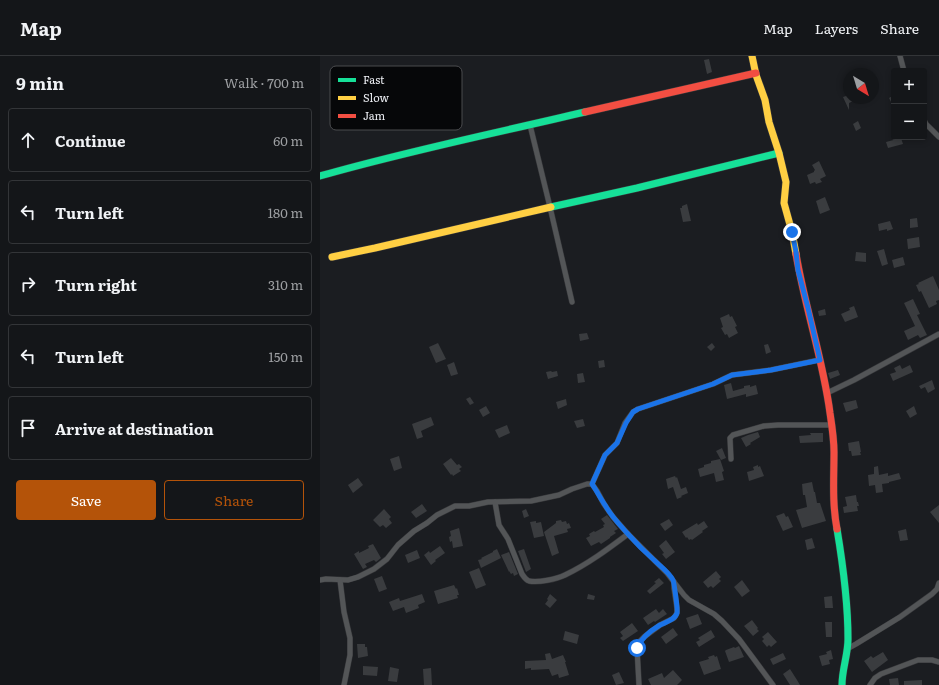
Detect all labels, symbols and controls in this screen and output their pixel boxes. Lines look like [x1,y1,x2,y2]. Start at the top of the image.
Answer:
text: Map [20,14,62,42]
text: Map [763,18,793,38]
text: Layers [815,18,858,38]
text: Share [880,18,919,38]
legend [330,66,462,130]
north arrow [843,68,879,104]
map controls [891,68,927,140]
button: + [891,68,927,104]
text: 9 min [16,70,64,95]
text: Fast [363,71,385,87]
text: Walk · 700 m [224,73,304,92]
text: Slow [363,89,389,105]
button: − [891,104,927,140]
text: Jam [363,107,386,123]
icon: ahead [17,129,39,151]
text: Continue [55,129,125,152]
text: 60 m [273,131,303,150]
icon: left [17,201,39,223]
text: Turn left [55,201,124,224]
text: 180 m [268,203,303,222]
route end [783,223,801,241]
icon: right [17,273,39,295]
text: Turn right [55,273,137,296]
text: 310 m [268,275,303,294]
icon: left [17,345,39,367]
text: Turn left [55,345,124,368]
text: 150 m [268,347,303,366]
icon: arrive [17,417,39,439]
text: Arrive at destination [55,417,214,440]
button: Save [16,480,156,520]
button: Share [164,480,304,520]
route start [628,639,646,657]

